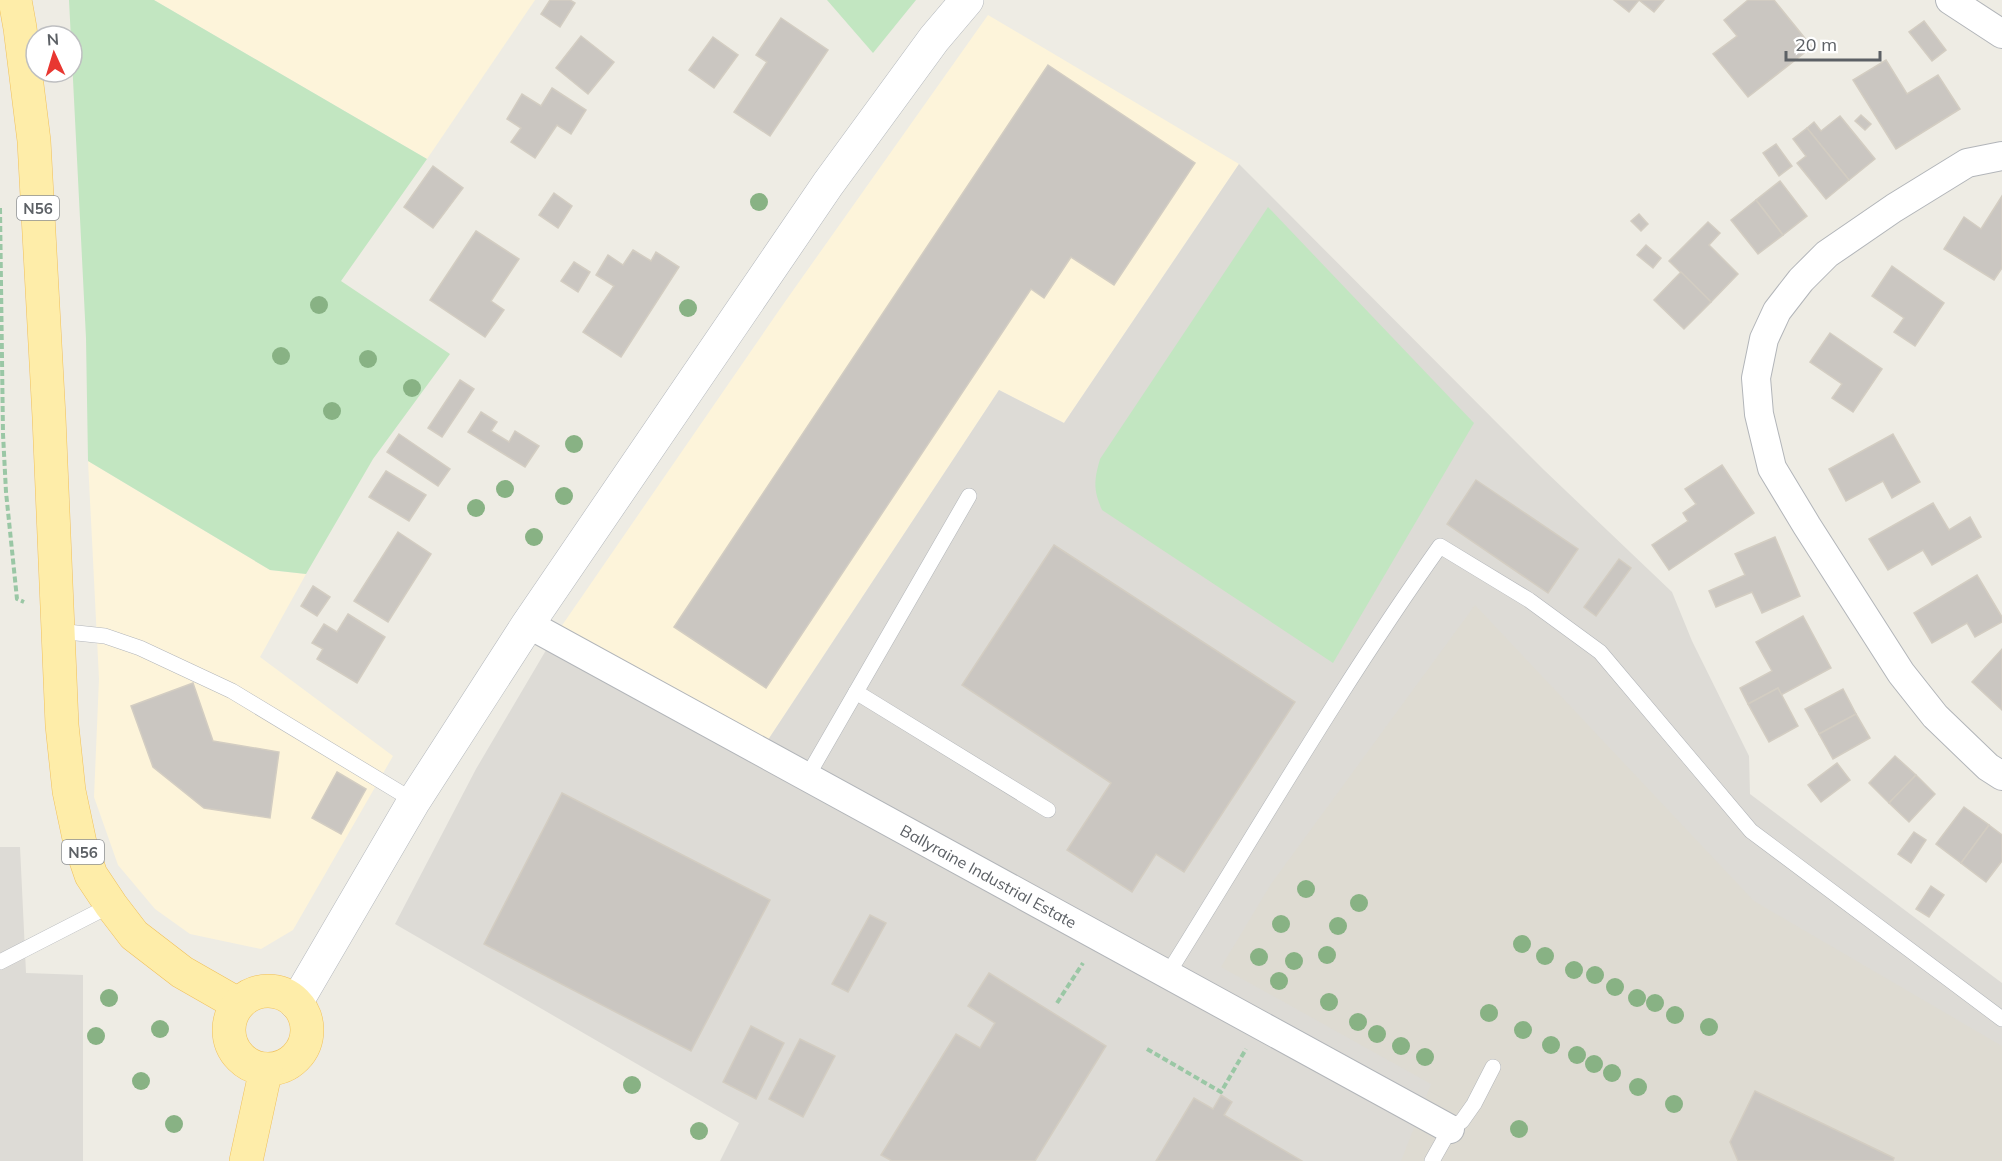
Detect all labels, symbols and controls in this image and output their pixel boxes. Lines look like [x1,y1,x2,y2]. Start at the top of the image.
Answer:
north arrow [24,24,84,84]
scale bar [1786,24,1880,62]
text: N [46,29,60,49]
text: 20 m [1795,33,1837,56]
road number: N56 [17,196,59,220]
street label: Ballyraine Industrial Estate [897,820,1080,932]
road number: N56 [62,840,104,864]

